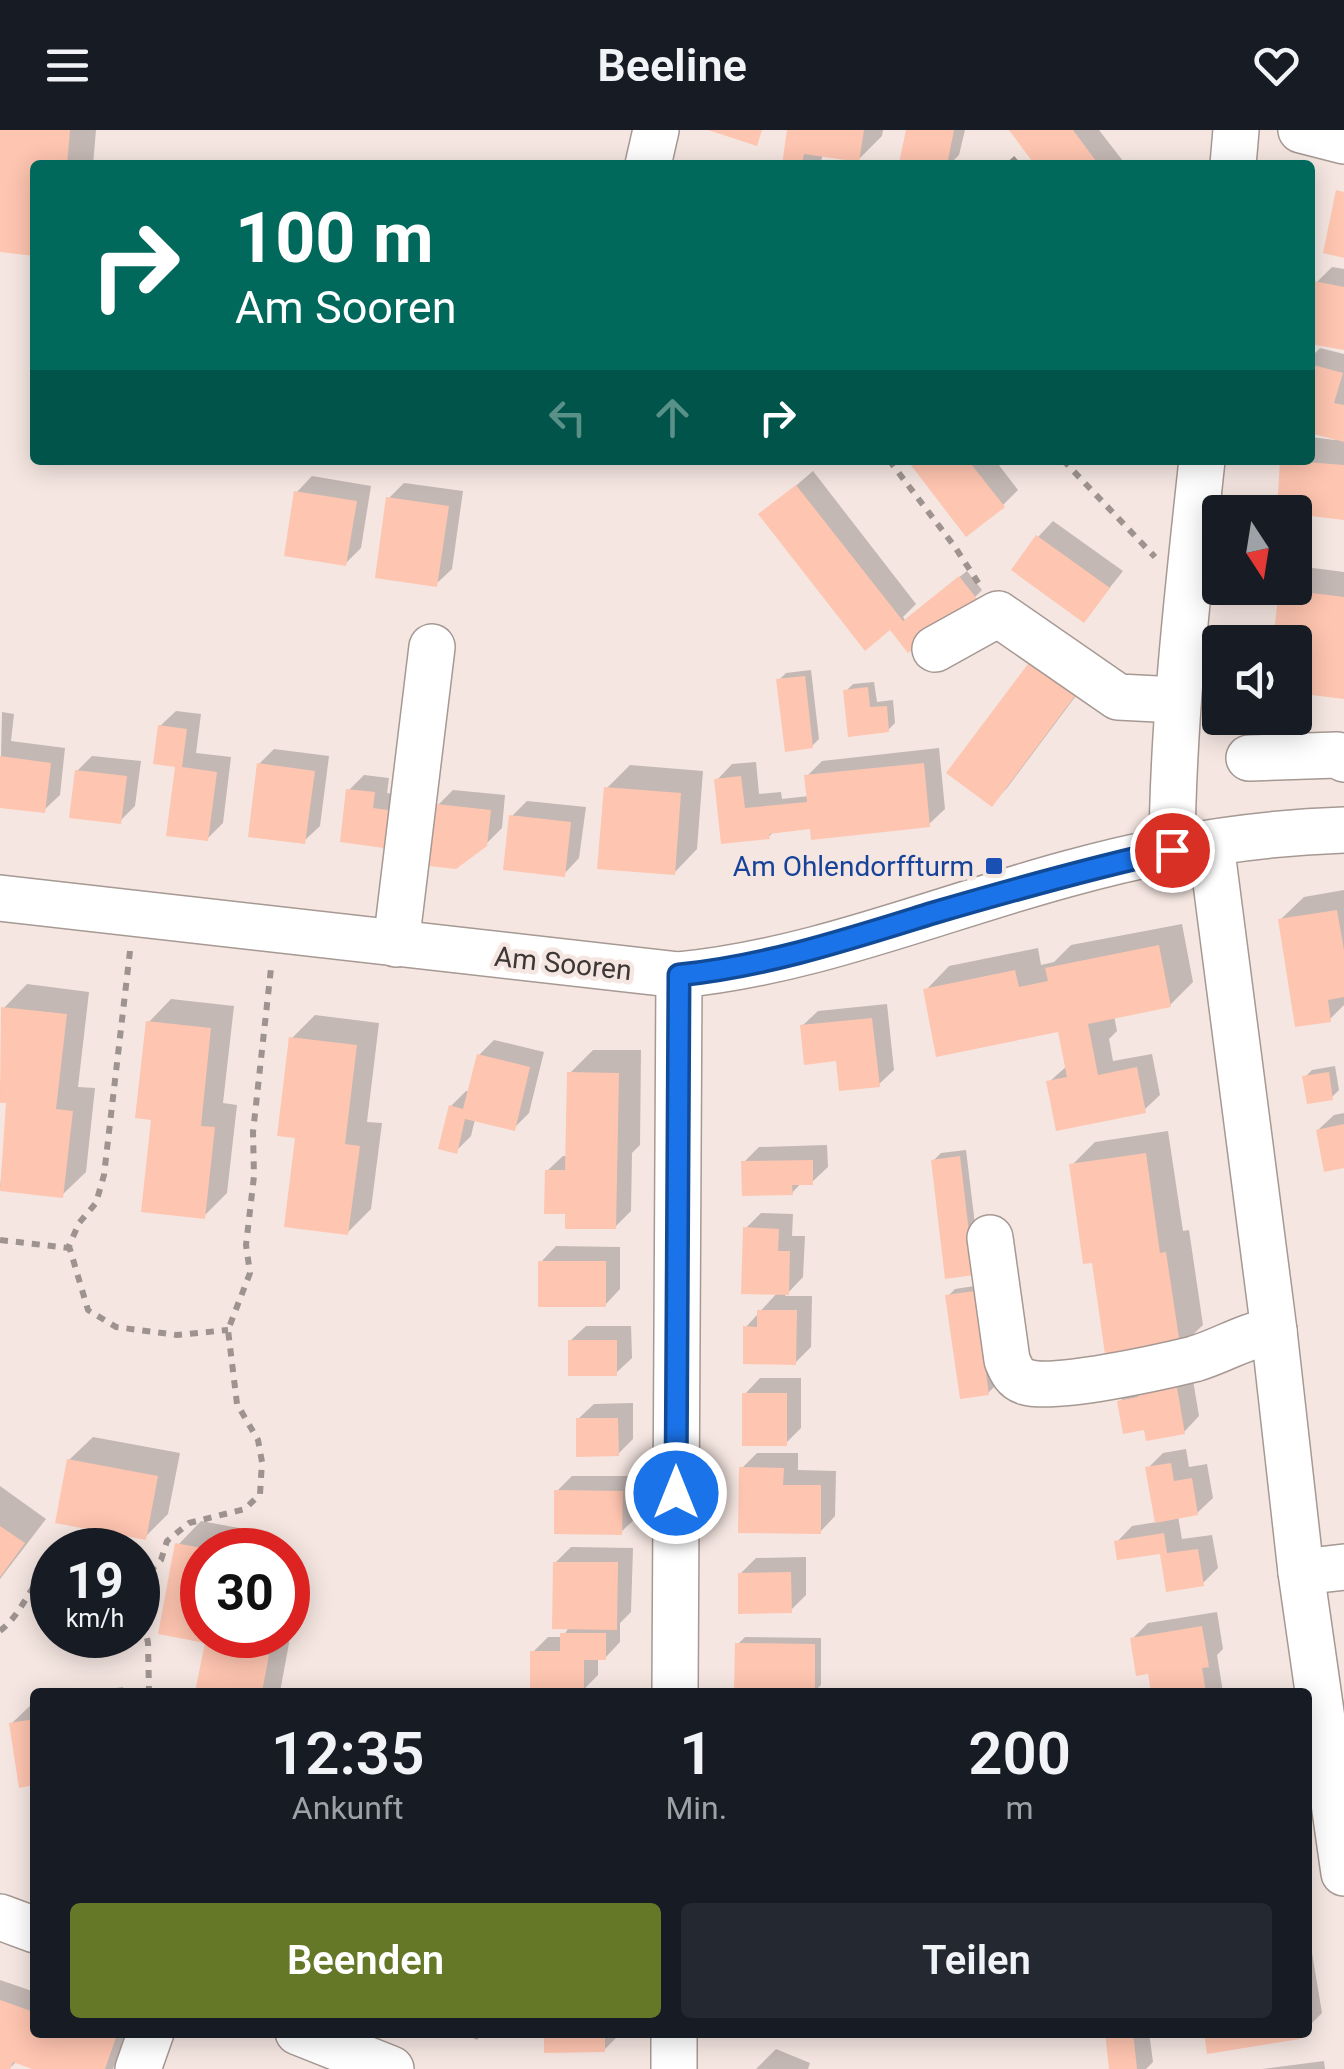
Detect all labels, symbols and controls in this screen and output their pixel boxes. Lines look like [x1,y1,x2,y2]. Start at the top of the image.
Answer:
icon: menu [40,38,95,93]
icon: heart [1249,38,1304,93]
text: Beeline [597,39,747,92]
text: 100 m [235,197,434,279]
icon: right [70,200,200,330]
text: Am Sooren [235,281,457,334]
icon: left [540,390,595,445]
icon: ahead [645,390,700,445]
icon: right [750,390,805,445]
north arrow [1202,495,1312,605]
map controls [1202,495,1312,735]
button: sound [1202,625,1312,735]
pin [1130,808,1215,893]
icon: arrive [1145,823,1200,878]
place label: Am Ohlendorffturm [733,850,974,883]
marker: Am Ohlendorffturm [983,855,1005,877]
street label: Am Sooren [493,940,633,987]
position arrow [624,1441,728,1545]
speed limit sign: 30 [180,1528,310,1658]
text: 19 [66,1552,124,1610]
text: km/h [66,1604,124,1633]
text: 12:35 [271,1718,424,1789]
text: 1 [679,1718,713,1789]
text: 200 [968,1718,1071,1789]
text: Ankunft [292,1789,404,1827]
text: Min. [665,1789,727,1827]
text: m [1006,1789,1034,1827]
button: Beenden [70,1903,661,2018]
button: Teilen [681,1903,1272,2018]

